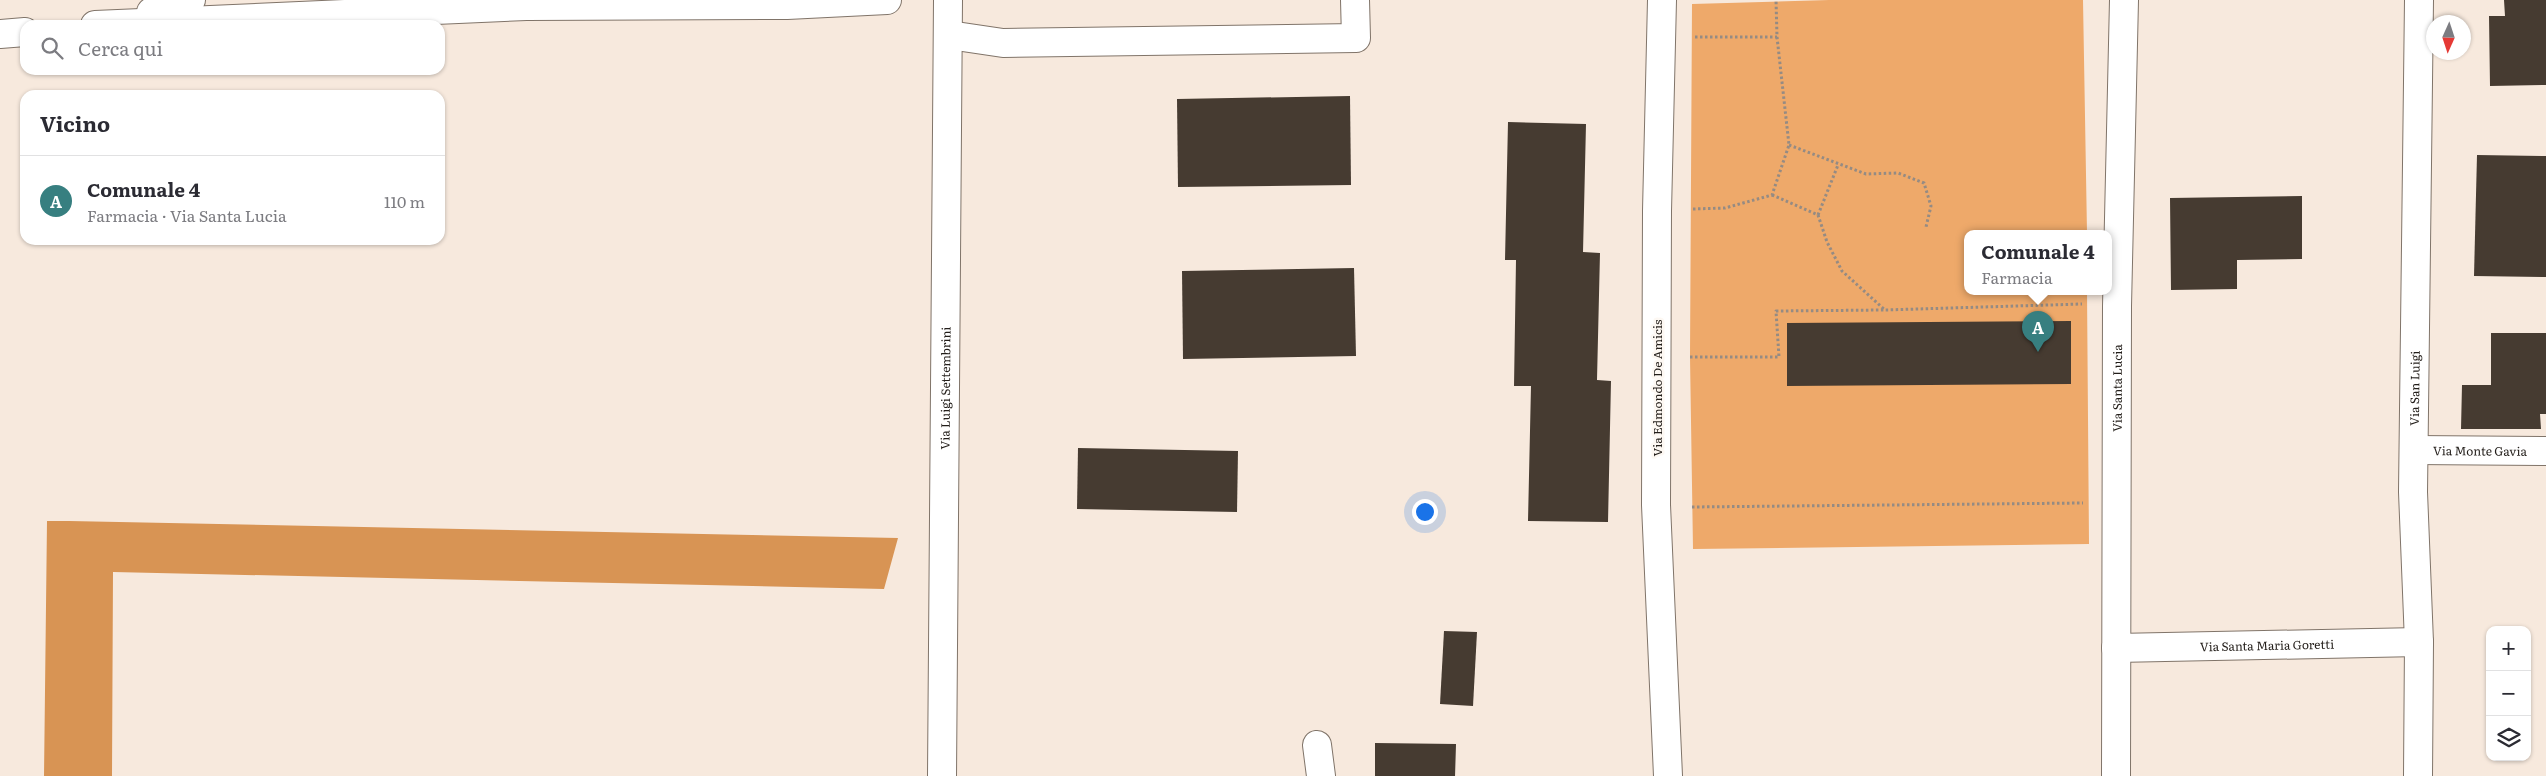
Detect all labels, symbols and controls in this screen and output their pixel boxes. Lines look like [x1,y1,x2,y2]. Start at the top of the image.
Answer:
north arrow [2426,15,2471,60]
search box [20,20,445,75]
icon: search [38,34,66,62]
text: Cerca qui [78,34,163,62]
text: Vicino [40,107,110,138]
text: Comunale 4 [87,175,200,203]
text: A [50,189,62,213]
text: 110 m [384,189,425,213]
text: Farmacia · Via Santa Lucia [87,203,287,227]
popup [1964,230,2112,295]
text: Comunale 4 [1981,237,2095,265]
text: Farmacia [1981,265,2053,289]
pin: A [2022,311,2054,352]
street label: Via Edmondo De Amicis [1648,319,1666,456]
street label: Via Luigi Settembrini [936,327,954,449]
street label: Via Santa Lucia [2108,344,2126,432]
street label: Via San Luigi [2405,350,2424,426]
street label: Via Monte Gavia [2433,441,2528,460]
your location [1412,499,1438,525]
map controls [2486,626,2531,761]
button: + [2486,626,2531,671]
street label: Via Santa Maria Goretti [2200,635,2334,655]
button: − [2486,671,2531,716]
button: layers [2486,716,2531,761]

